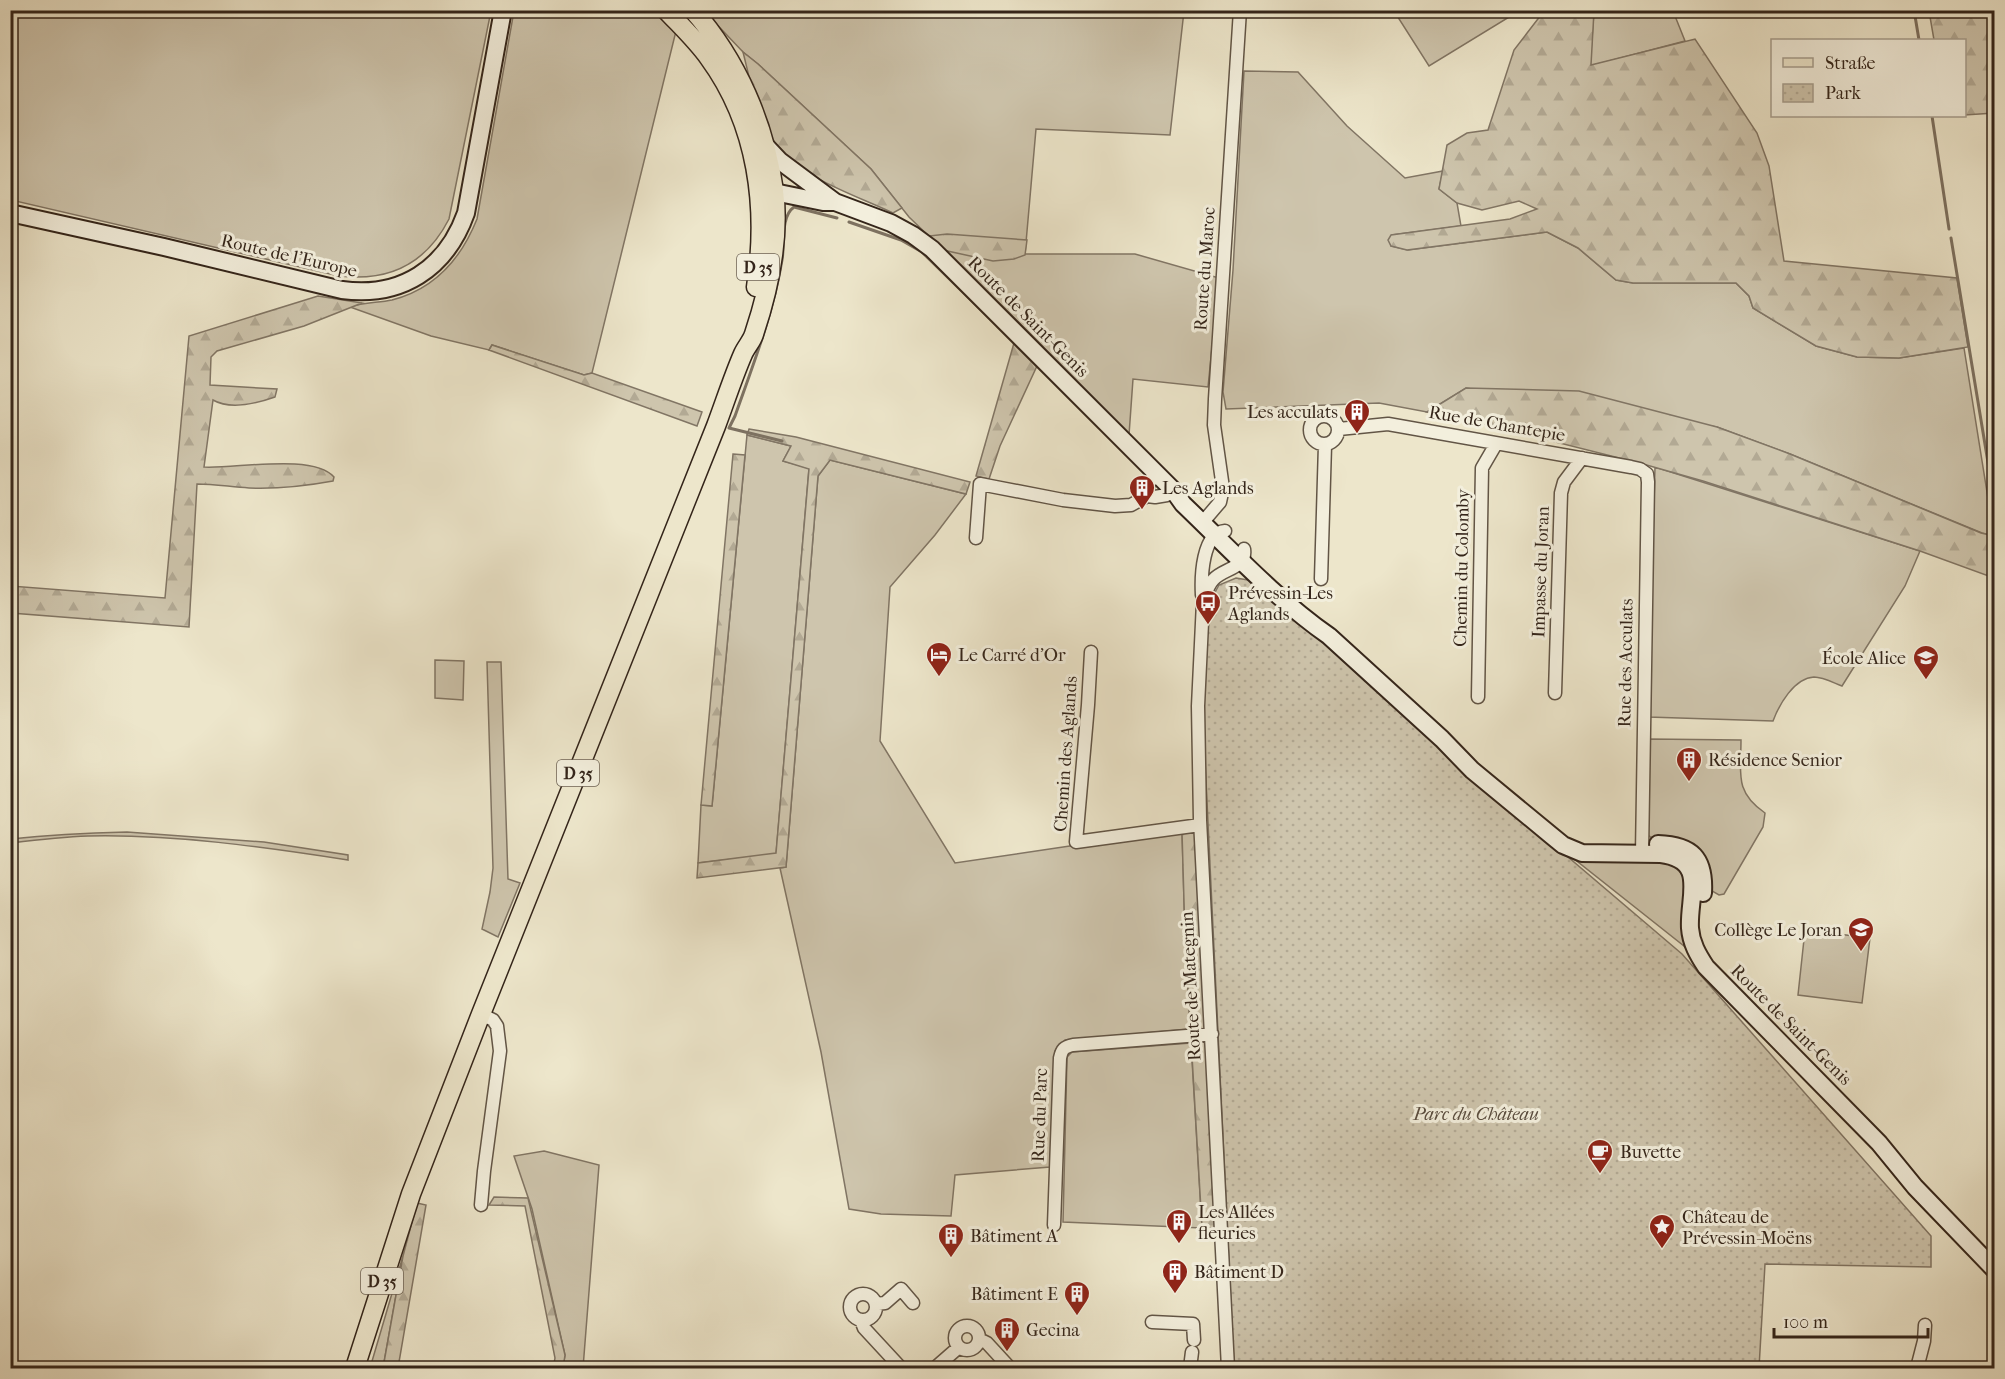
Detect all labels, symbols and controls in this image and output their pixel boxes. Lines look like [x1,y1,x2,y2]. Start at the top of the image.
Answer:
legend [1771,39,1966,117]
text: Straße [1825,53,1876,74]
text: Park [1825,83,1862,104]
street label: Route du Maroc [1190,206,1220,332]
street label: Route de l'Europe [219,230,359,282]
street label: Route de Saint-Genis [963,252,1093,382]
road number: D 35 [737,254,779,280]
building icon: Les acculats [1342,397,1372,435]
place label: Les acculats [1247,402,1338,423]
street label: Rue de Chantepie [1427,402,1567,446]
building icon: Les Aglands [1127,473,1157,511]
place label: Les Aglands [1162,478,1254,499]
street label: Chemin du Colomby [1450,488,1474,647]
street label: Impasse du Joran [1528,505,1554,638]
place label: Prévessin-Les Aglands [1227,583,1333,625]
bus stop icon: Prévessin-Les Aglands [1193,588,1223,626]
street label: Rue des Acculats [1614,598,1638,728]
hotel icon: Le Carré d'Or [924,640,954,678]
school or university icon: École Alice [1911,643,1941,681]
place label: Le Carré d'Or [958,645,1066,666]
place label: École Alice [1822,647,1906,669]
street label: Chemin des Aglands [1050,675,1082,833]
building icon: Résidence Senior [1674,745,1704,783]
place label: Résidence Senior [1708,750,1842,771]
road number: D 35 [557,760,599,786]
street label: Route de Mategnin [1177,910,1205,1061]
school or university icon: Collège Le Joran [1846,915,1876,953]
place label: Collège Le Joran [1714,920,1843,941]
street label: Route de Saint-Genis [1726,960,1856,1090]
street label: Rue du Parc [1028,1068,1052,1162]
park label: Parc du Château [1412,1104,1539,1125]
cafe icon: Buvette [1585,1137,1615,1175]
place label: Buvette [1620,1142,1681,1163]
place label: Les Allées fleuries [1198,1202,1275,1244]
building icon: Les Allées fleuries [1164,1207,1194,1245]
place label: Château de Prévessin-Moëns [1682,1207,1812,1249]
place icon: Château de Prévessin-Moëns [1647,1212,1677,1250]
building icon: Bâtiment A [936,1221,966,1259]
place label: Bâtiment A [970,1226,1058,1247]
building icon: Bâtiment D [1160,1257,1190,1295]
place label: Bâtiment D [1194,1262,1284,1283]
road number: D 35 [361,1268,403,1294]
building icon: Bâtiment E [1062,1279,1092,1317]
place label: Bâtiment E [971,1284,1058,1305]
scale bar [1774,1301,1928,1339]
text: 100 m [1783,1312,1828,1333]
building icon: Gecina [992,1315,1022,1353]
place label: Gecina [1026,1320,1080,1341]

